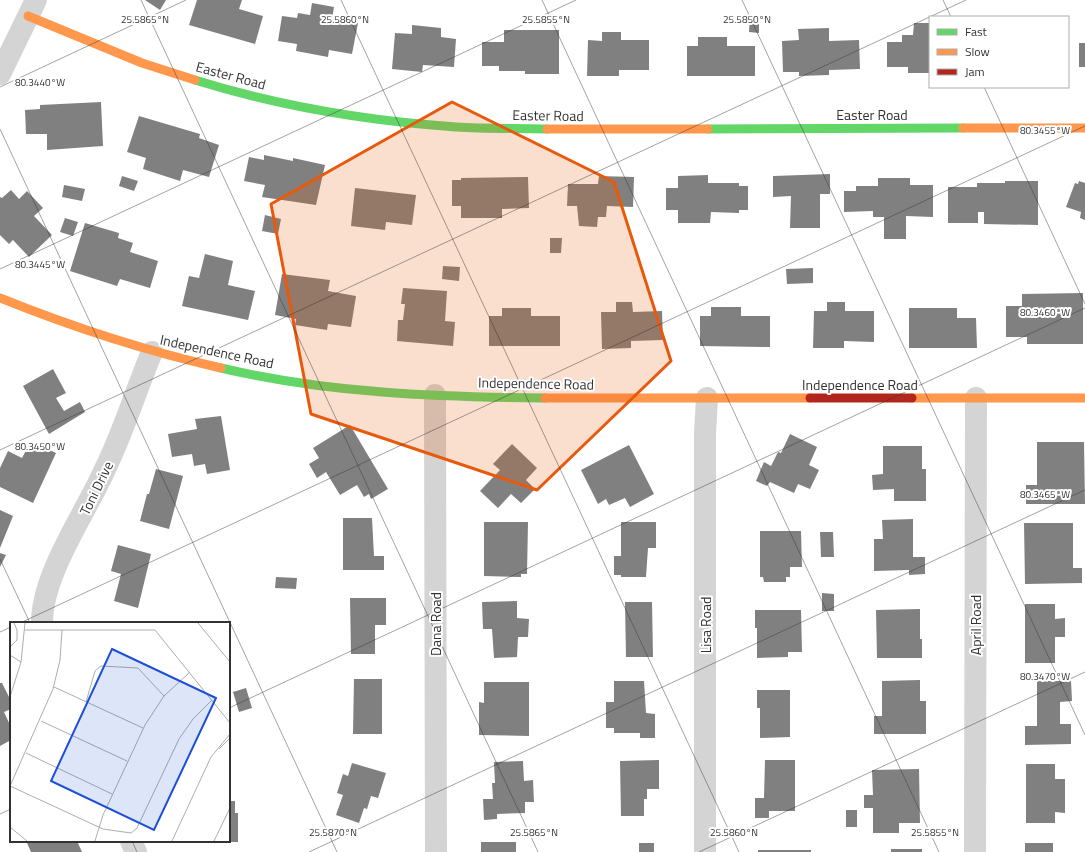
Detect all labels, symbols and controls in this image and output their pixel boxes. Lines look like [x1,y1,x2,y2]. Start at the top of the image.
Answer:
text: 25.5865°N [121,12,169,27]
text: 25.5860°N [321,12,369,27]
text: 25.5855°N [522,12,570,27]
text: 25.5850°N [723,12,771,27]
legend [929,16,1069,88]
text: Fast [965,22,988,41]
text: Slow [965,42,990,61]
street label: Easter Road [194,56,268,94]
text: Jam [965,62,985,81]
text: 80.3440°W [15,75,65,90]
street label: Easter Road [512,104,584,126]
street label: Easter Road [836,104,908,125]
text: 80.3455°W [1020,123,1070,138]
text: 80.3445°W [15,257,65,272]
text: 80.3460°W [1020,305,1070,320]
street label: Independence Road [158,329,276,373]
street label: Independence Road [478,371,594,395]
street label: Independence Road [802,374,918,395]
text: 80.3450°W [15,439,65,454]
street label: Toni Drive [74,457,118,519]
text: 80.3465°W [1020,487,1070,502]
street label: Dana Road [425,592,446,656]
street label: April Road [965,595,986,655]
street label: Lisa Road [695,597,716,653]
inset map [10,622,230,842]
text: 80.3470°W [1020,669,1070,684]
text: 25.5870°N [309,825,357,840]
text: 25.5865°N [510,825,558,840]
text: 25.5860°N [710,825,758,840]
text: 25.5855°N [911,825,959,840]

